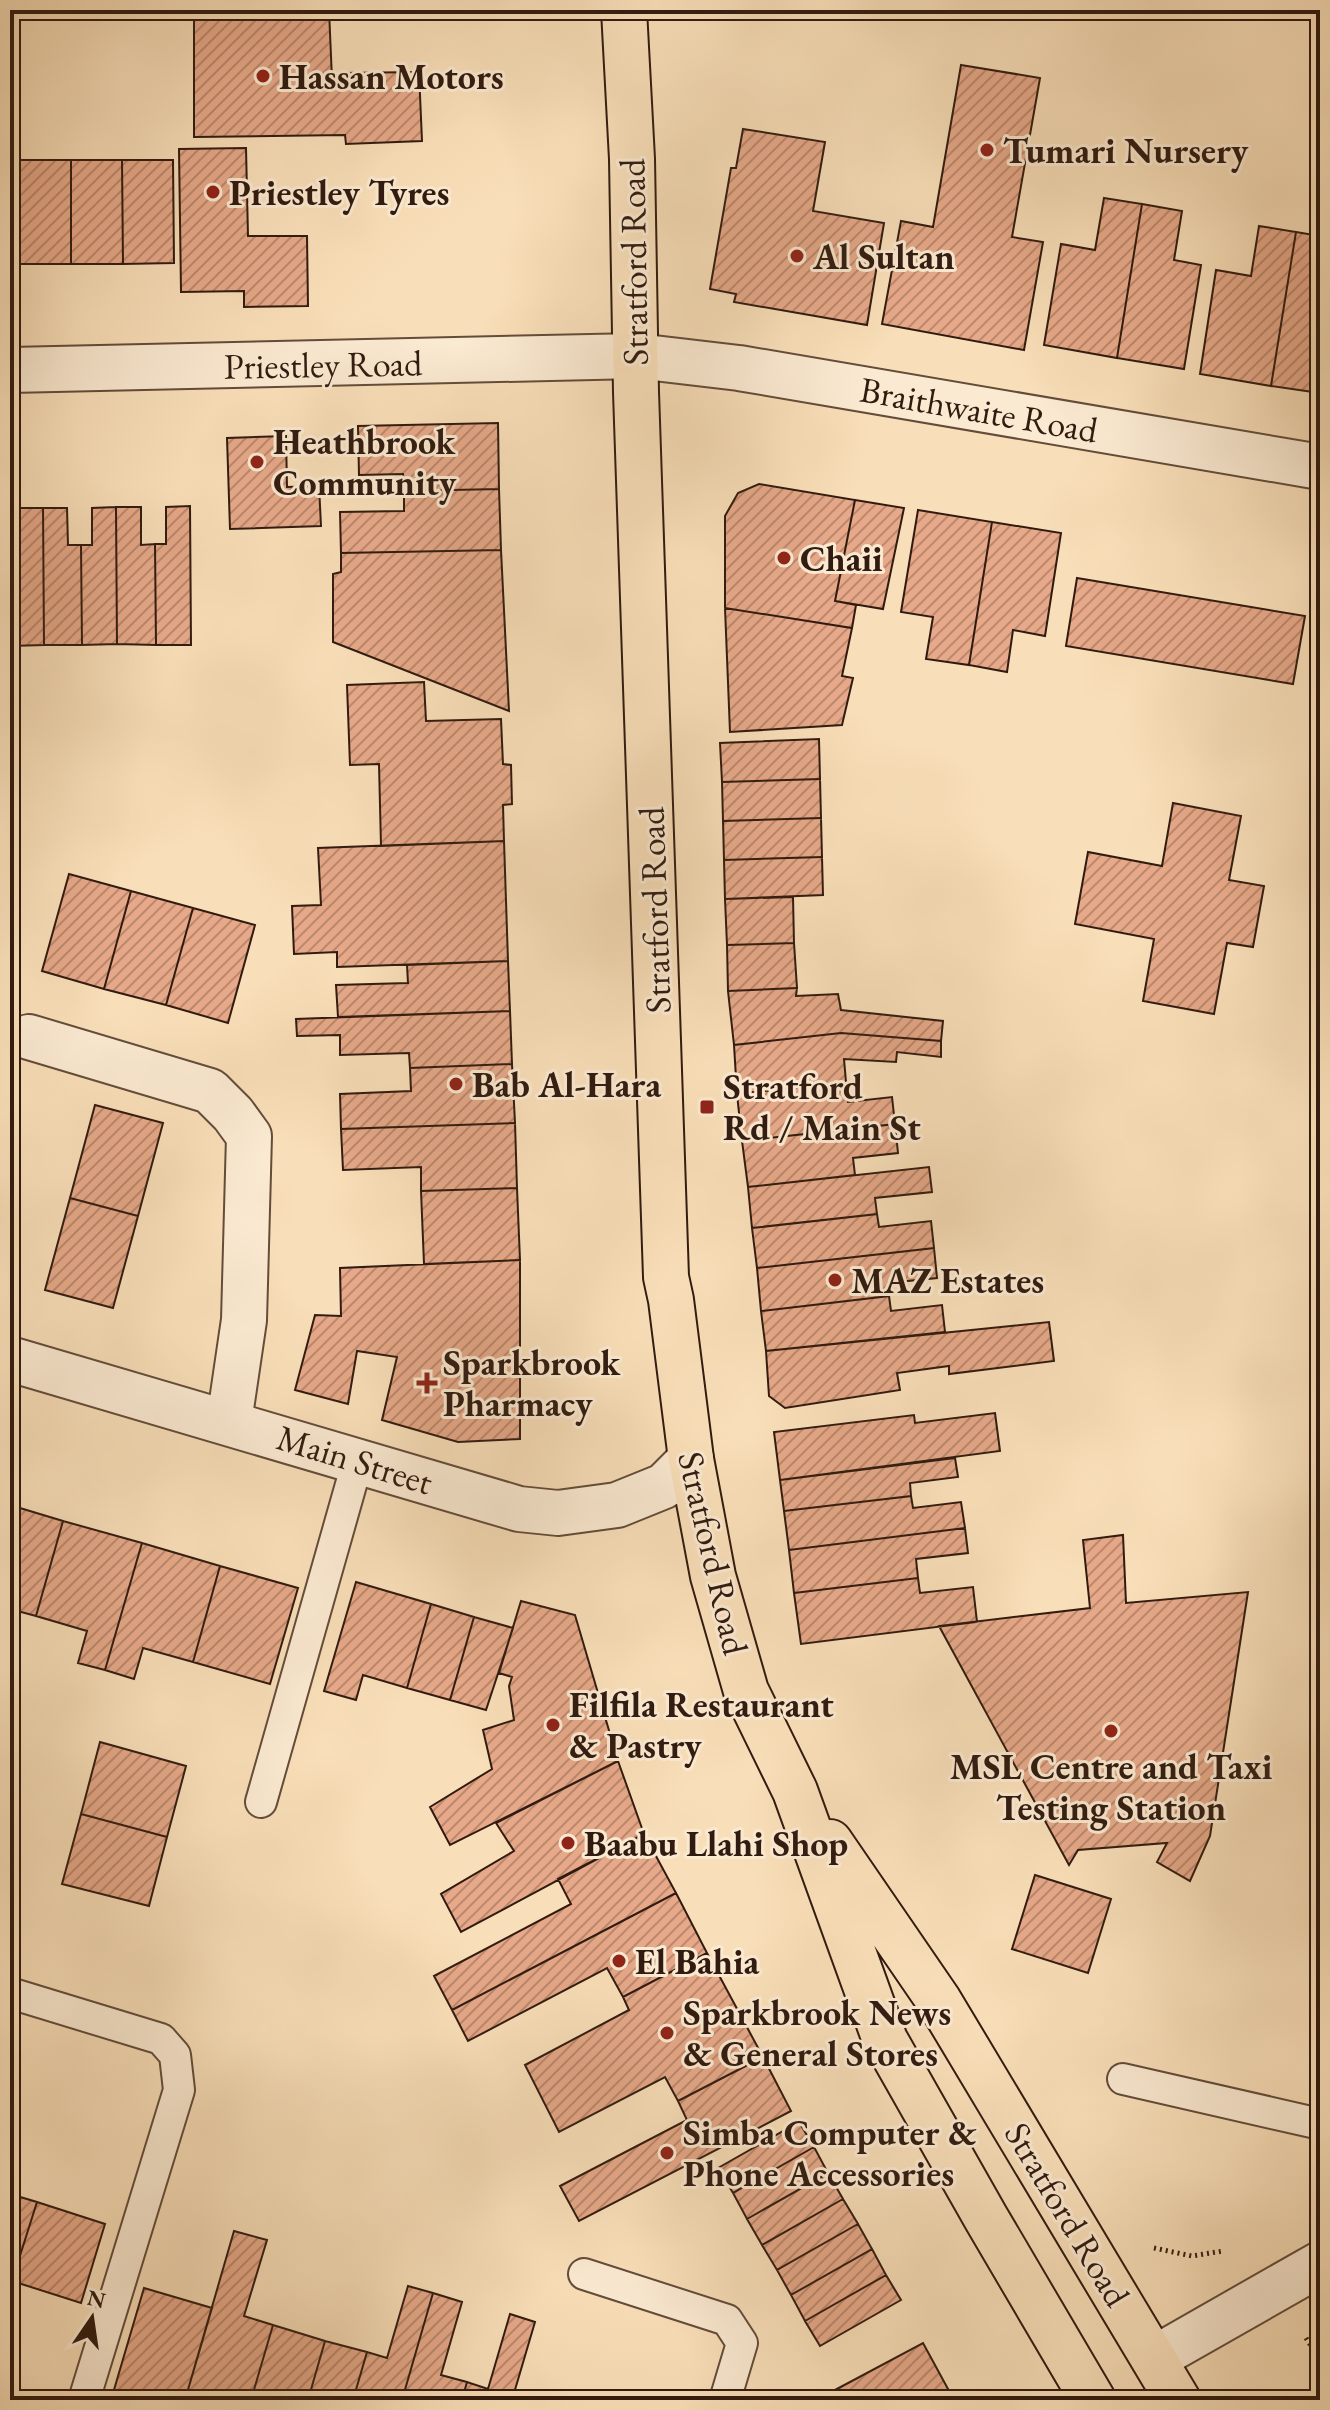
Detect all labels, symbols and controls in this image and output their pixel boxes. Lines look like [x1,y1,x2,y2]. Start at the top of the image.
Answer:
place label: Hassan Motors [279,53,504,100]
marker: Hassan Motors [254,67,272,85]
place label: Tumari Nursery [1003,127,1249,174]
marker: Tumari Nursery [978,141,996,159]
street label: Stratford Road [608,157,659,366]
place label: Priestley Tyres [229,169,450,216]
marker: Priestley Tyres [204,183,222,201]
place label: Al Sultan [812,233,955,280]
marker: Al Sultan [788,247,806,265]
street label: Priestley Road [223,339,424,390]
street label: Braithwaite Road [856,365,1102,454]
place label: Heathbrook Community [273,418,457,506]
marker: Heathbrook Community [248,453,266,471]
place label: Chaii [800,535,883,582]
marker: Chaii [775,549,793,567]
street label: Stratford Road [627,805,682,1014]
place label: Bab Al-Hara [472,1061,661,1108]
place label: Stratford Rd / Main St [723,1063,921,1151]
marker: Bab Al-Hara [447,1075,465,1093]
marker: Stratford Rd / Main St [698,1098,716,1116]
place label: MAZ Estates [851,1257,1044,1304]
marker: MAZ Estates [826,1271,844,1289]
place label: Sparkbrook Pharmacy [443,1339,621,1427]
marker: Sparkbrook Pharmacy [418,1374,436,1392]
street label: Main Street [271,1414,439,1506]
street label: Stratford Road [667,1447,760,1660]
place label: Filfila Restaurant & Pastry [569,1681,834,1769]
marker: Filfila Restaurant & Pastry [544,1716,562,1734]
marker: MSL Centre and Taxi Testing Station [1102,1722,1120,1740]
place label: MSL Centre and Taxi Testing Station [950,1743,1273,1831]
place label: Baabu Llahi Shop [584,1820,848,1867]
marker: Baabu Llahi Shop [559,1834,577,1852]
place label: El Bahia [635,1938,760,1985]
marker: El Bahia [610,1952,628,1970]
place label: Sparkbrook News & General Stores [683,1989,951,2077]
marker: Sparkbrook News & General Stores [658,2024,676,2042]
place label: Simba Computer & Phone Accessories [683,2109,977,2197]
street label: Stratford Road [994,2113,1141,2316]
marker: Simba Computer & Phone Accessories [658,2144,676,2162]
north arrow [52,2278,132,2358]
text: N [84,2283,109,2315]

